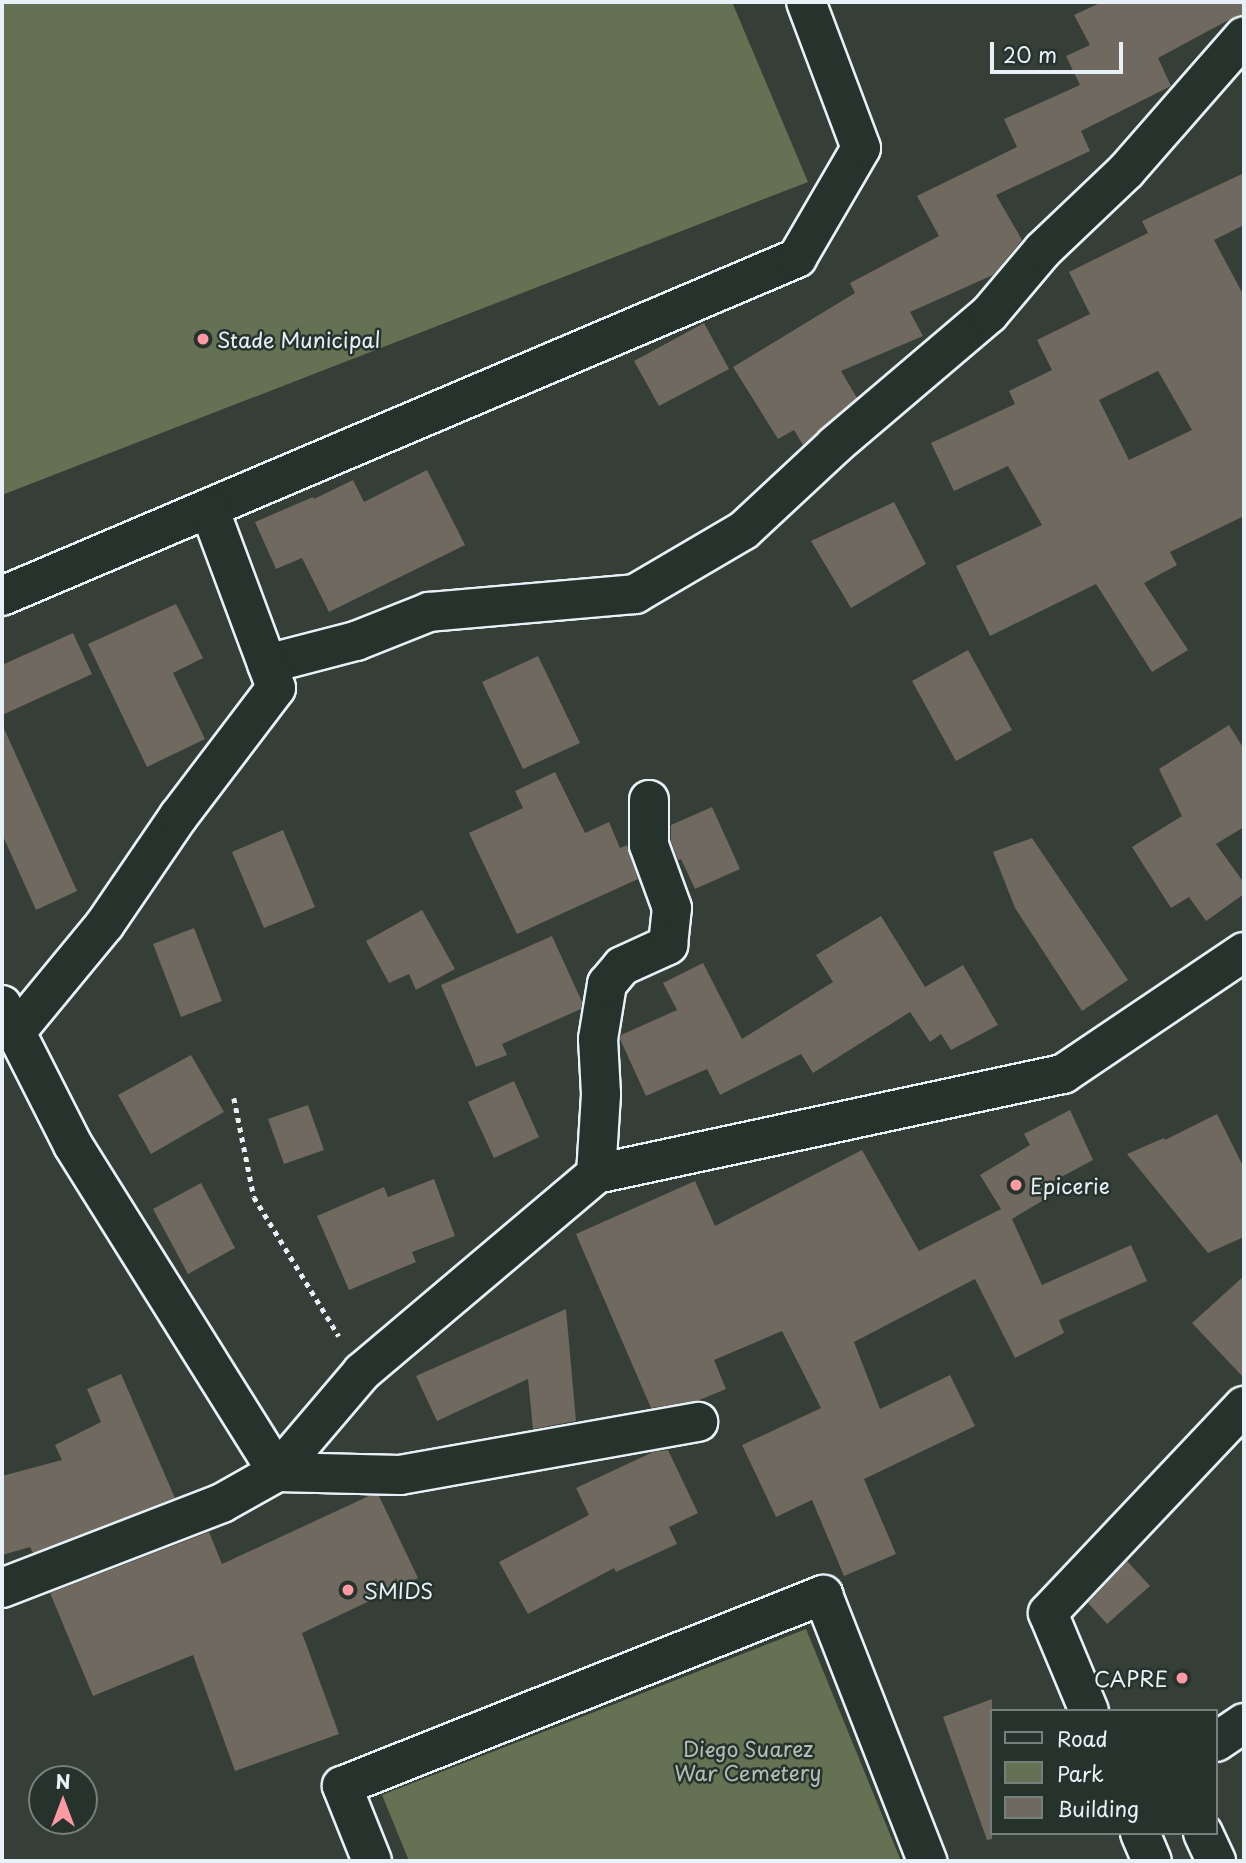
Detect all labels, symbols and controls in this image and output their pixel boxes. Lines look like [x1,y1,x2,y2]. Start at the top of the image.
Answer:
scale bar [994,28,1127,72]
text: 20 m [1003,38,1057,70]
place label: Stade Municipal [217,326,382,352]
marker: Stade Municipal [195,331,211,347]
place label: Epicerie [1030,1172,1110,1198]
marker: Epicerie [1008,1177,1024,1193]
place label: SMIDS [364,1577,434,1603]
marker: SMIDS [338,1580,358,1600]
place label: CAPRE [1094,1665,1168,1691]
marker: CAPRE [1174,1670,1190,1686]
legend [990,1709,1218,1835]
text: Road [1057,1722,1108,1754]
park label: Diego Suarez War Cemetery [674,1735,822,1785]
text: Park [1057,1757,1104,1789]
north arrow [28,1765,98,1835]
text: N [55,1767,71,1795]
text: Building [1057,1792,1139,1824]

